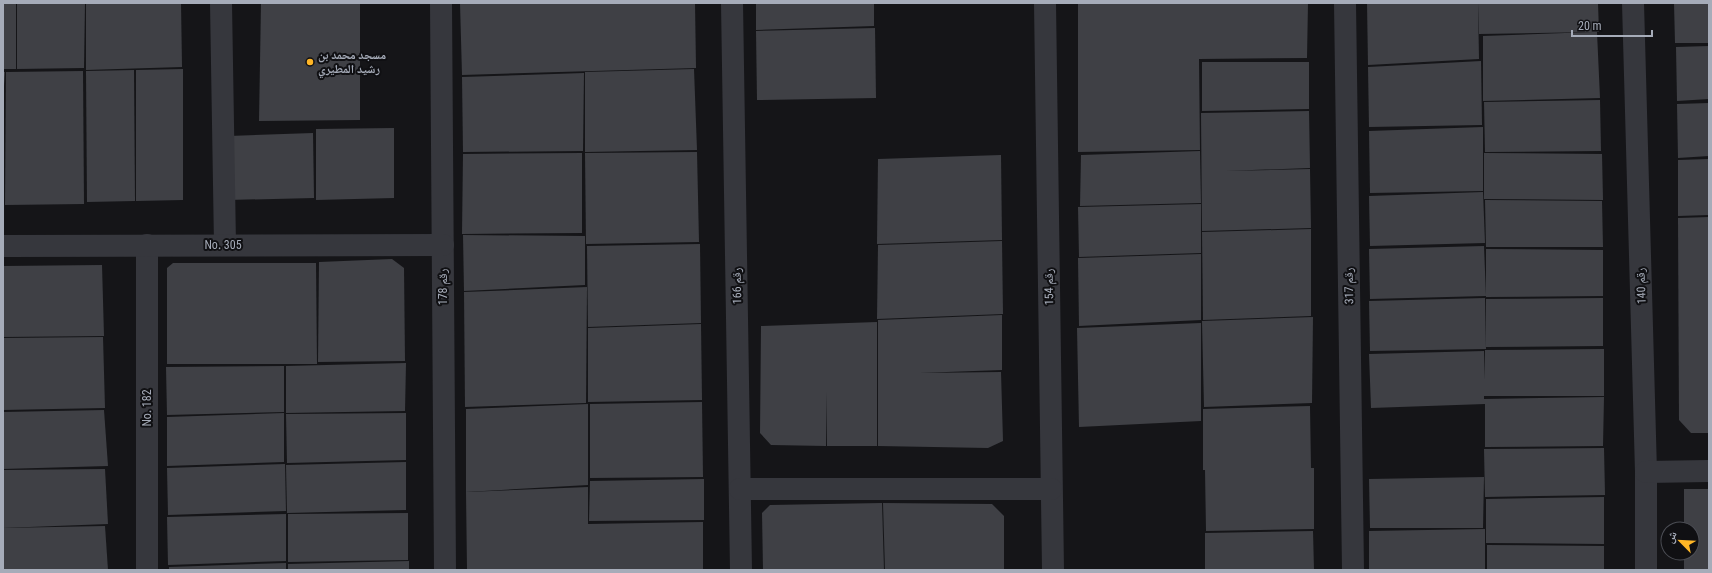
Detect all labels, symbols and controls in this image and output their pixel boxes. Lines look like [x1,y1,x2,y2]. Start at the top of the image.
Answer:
scale bar [1572,12,1652,38]
text: 20 m [1578,19,1602,33]
place label: مسجد محمد بن رشيد المطيري [318,48,386,79]
marker: مسجد محمد بن رشيد المطيري [305,57,315,67]
street label: No. 305 [204,238,242,252]
street label: رقم 166 [730,267,745,304]
street label: رقم 317 [1342,267,1357,304]
street label: رقم 140 [1633,267,1650,305]
street label: رقم 178 [436,268,451,305]
street label: رقم 154 [1042,268,1057,305]
street label: No. 182 [140,389,154,427]
north arrow [1660,521,1700,561]
text: ش [1663,529,1681,546]

